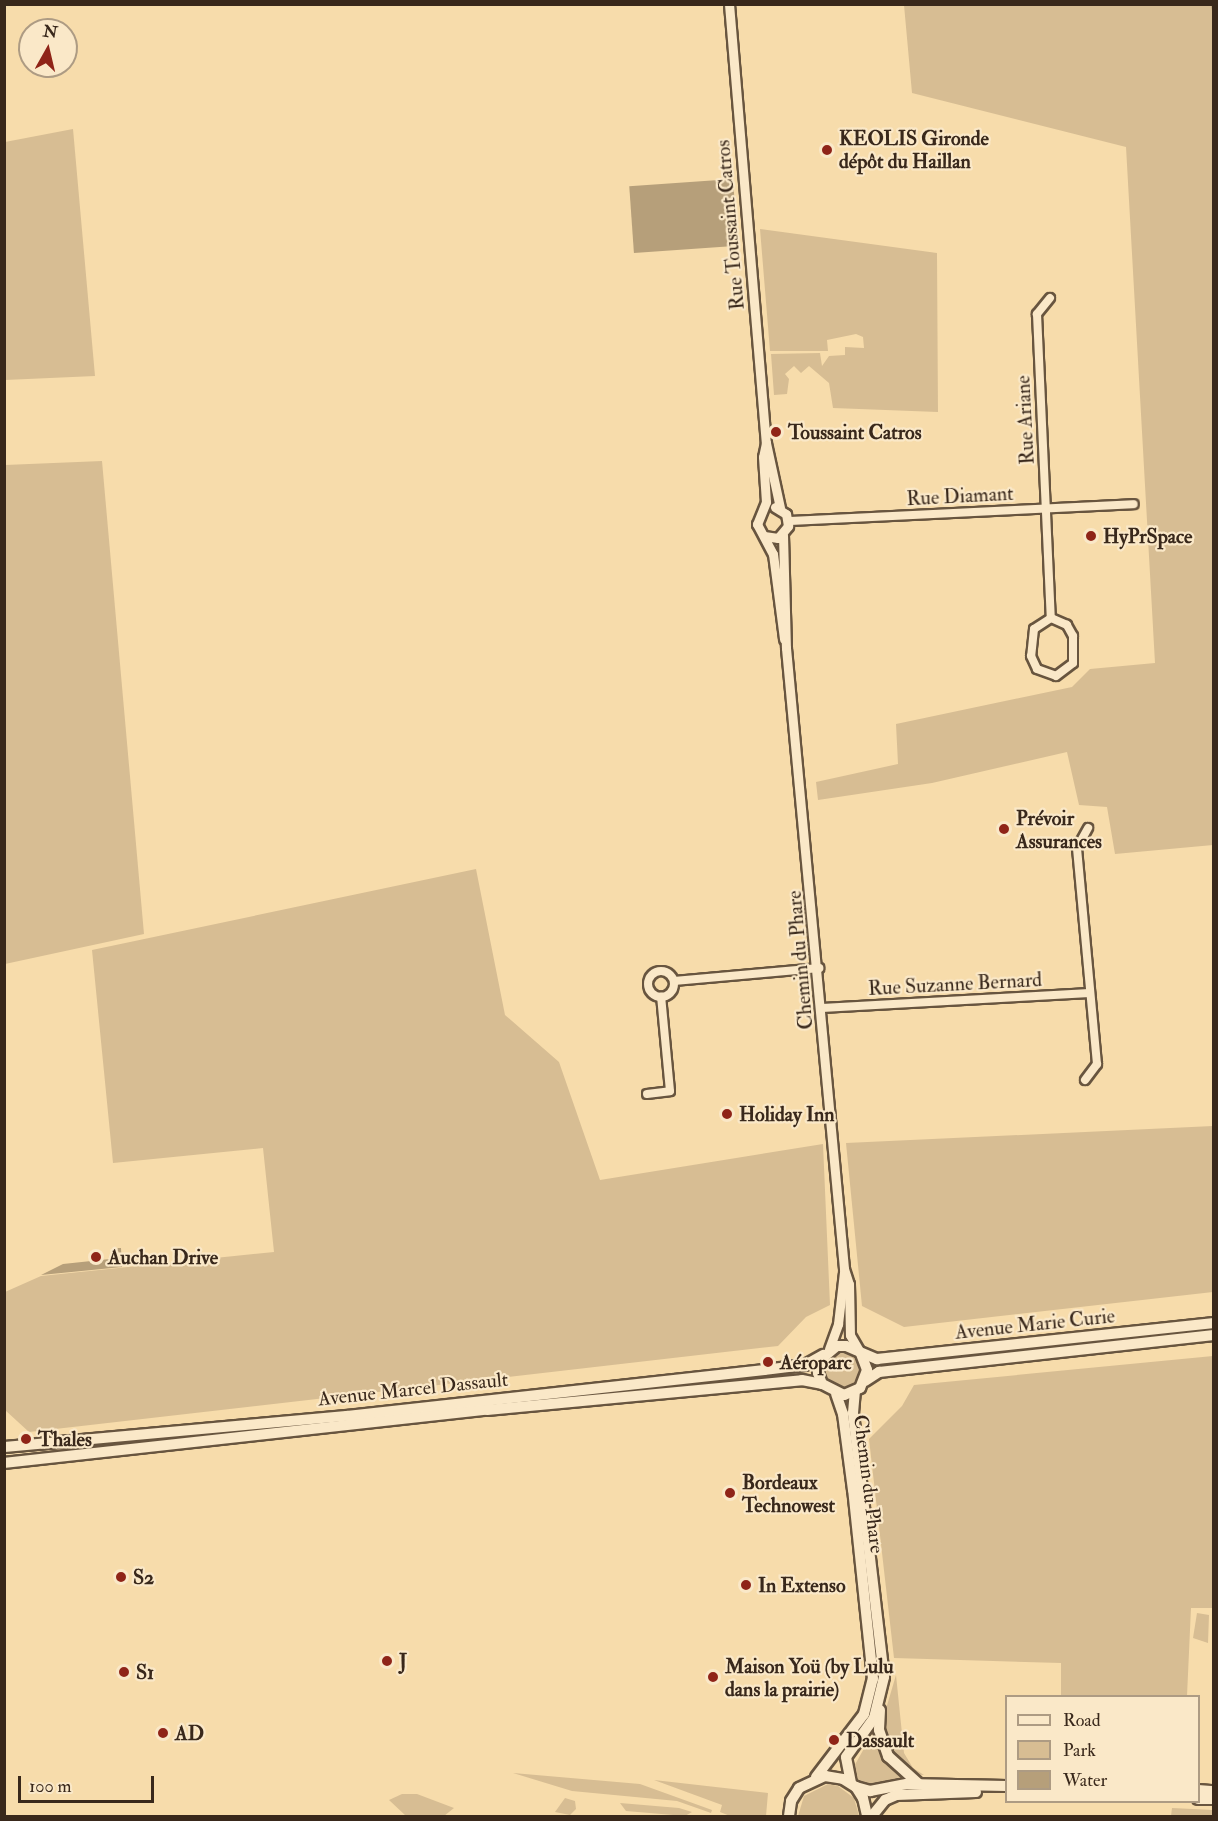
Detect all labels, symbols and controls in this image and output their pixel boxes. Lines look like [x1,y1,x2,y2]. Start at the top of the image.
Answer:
north arrow [18,18,78,78]
text: N [42,21,59,43]
place label: KEOLIS Gironde dépôt du Haillan [839,126,989,173]
street label: Rue Toussaint Catros [711,139,749,311]
marker: KEOLIS Gironde dépôt du Haillan [820,143,834,157]
street label: Rue Ariane [1011,375,1039,465]
place label: Toussaint Catros [788,420,922,444]
marker: Toussaint Catros [769,425,783,439]
street label: Rue Diamant [906,481,1014,511]
place label: HyPrSpace [1103,524,1192,548]
marker: HyPrSpace [1084,529,1098,543]
place label: Prévoir Assurances [1016,806,1102,853]
marker: Prévoir Assurances [997,822,1011,836]
street label: Chemin du Phare [782,890,818,1030]
street label: Rue Suzanne Bernard [867,967,1043,1001]
place label: Holiday Inn [739,1102,835,1126]
marker: Holiday Inn [720,1107,734,1121]
place label: Auchan Drive [108,1245,218,1269]
marker: Auchan Drive [89,1250,103,1264]
street label: Avenue Marie Curie [954,1304,1116,1344]
place label: Aéroparc [780,1350,852,1374]
marker: Aéroparc [761,1355,775,1369]
street label: Avenue Marcel Dassault [317,1367,509,1411]
street label: Chemin du Phare [849,1413,889,1555]
place label: Thales [38,1427,92,1451]
marker: Thales [19,1432,33,1446]
place label: Bordeaux Technowest [742,1470,835,1517]
marker: Bordeaux Technowest [723,1486,737,1500]
place label: S2 [133,1565,154,1589]
marker: S2 [114,1570,128,1584]
place label: In Extenso [758,1573,846,1597]
marker: In Extenso [739,1578,753,1592]
place label: J [399,1649,407,1673]
marker: J [380,1654,394,1668]
place label: Maison Yoü (by Lulu dans la prairie) [725,1654,894,1701]
place label: S1 [136,1660,154,1684]
marker: S1 [117,1665,131,1679]
marker: Maison Yoü (by Lulu dans la prairie) [706,1670,720,1684]
legend [1005,1695,1200,1803]
text: Road [1063,1709,1101,1732]
place label: AD [175,1721,204,1745]
marker: AD [156,1726,170,1740]
place label: Dassault [846,1728,914,1752]
marker: Dassault [827,1733,841,1747]
text: Park [1063,1739,1096,1762]
scale bar [21,1764,158,1802]
text: Water [1063,1769,1107,1792]
text: 100 m [29,1775,72,1798]

